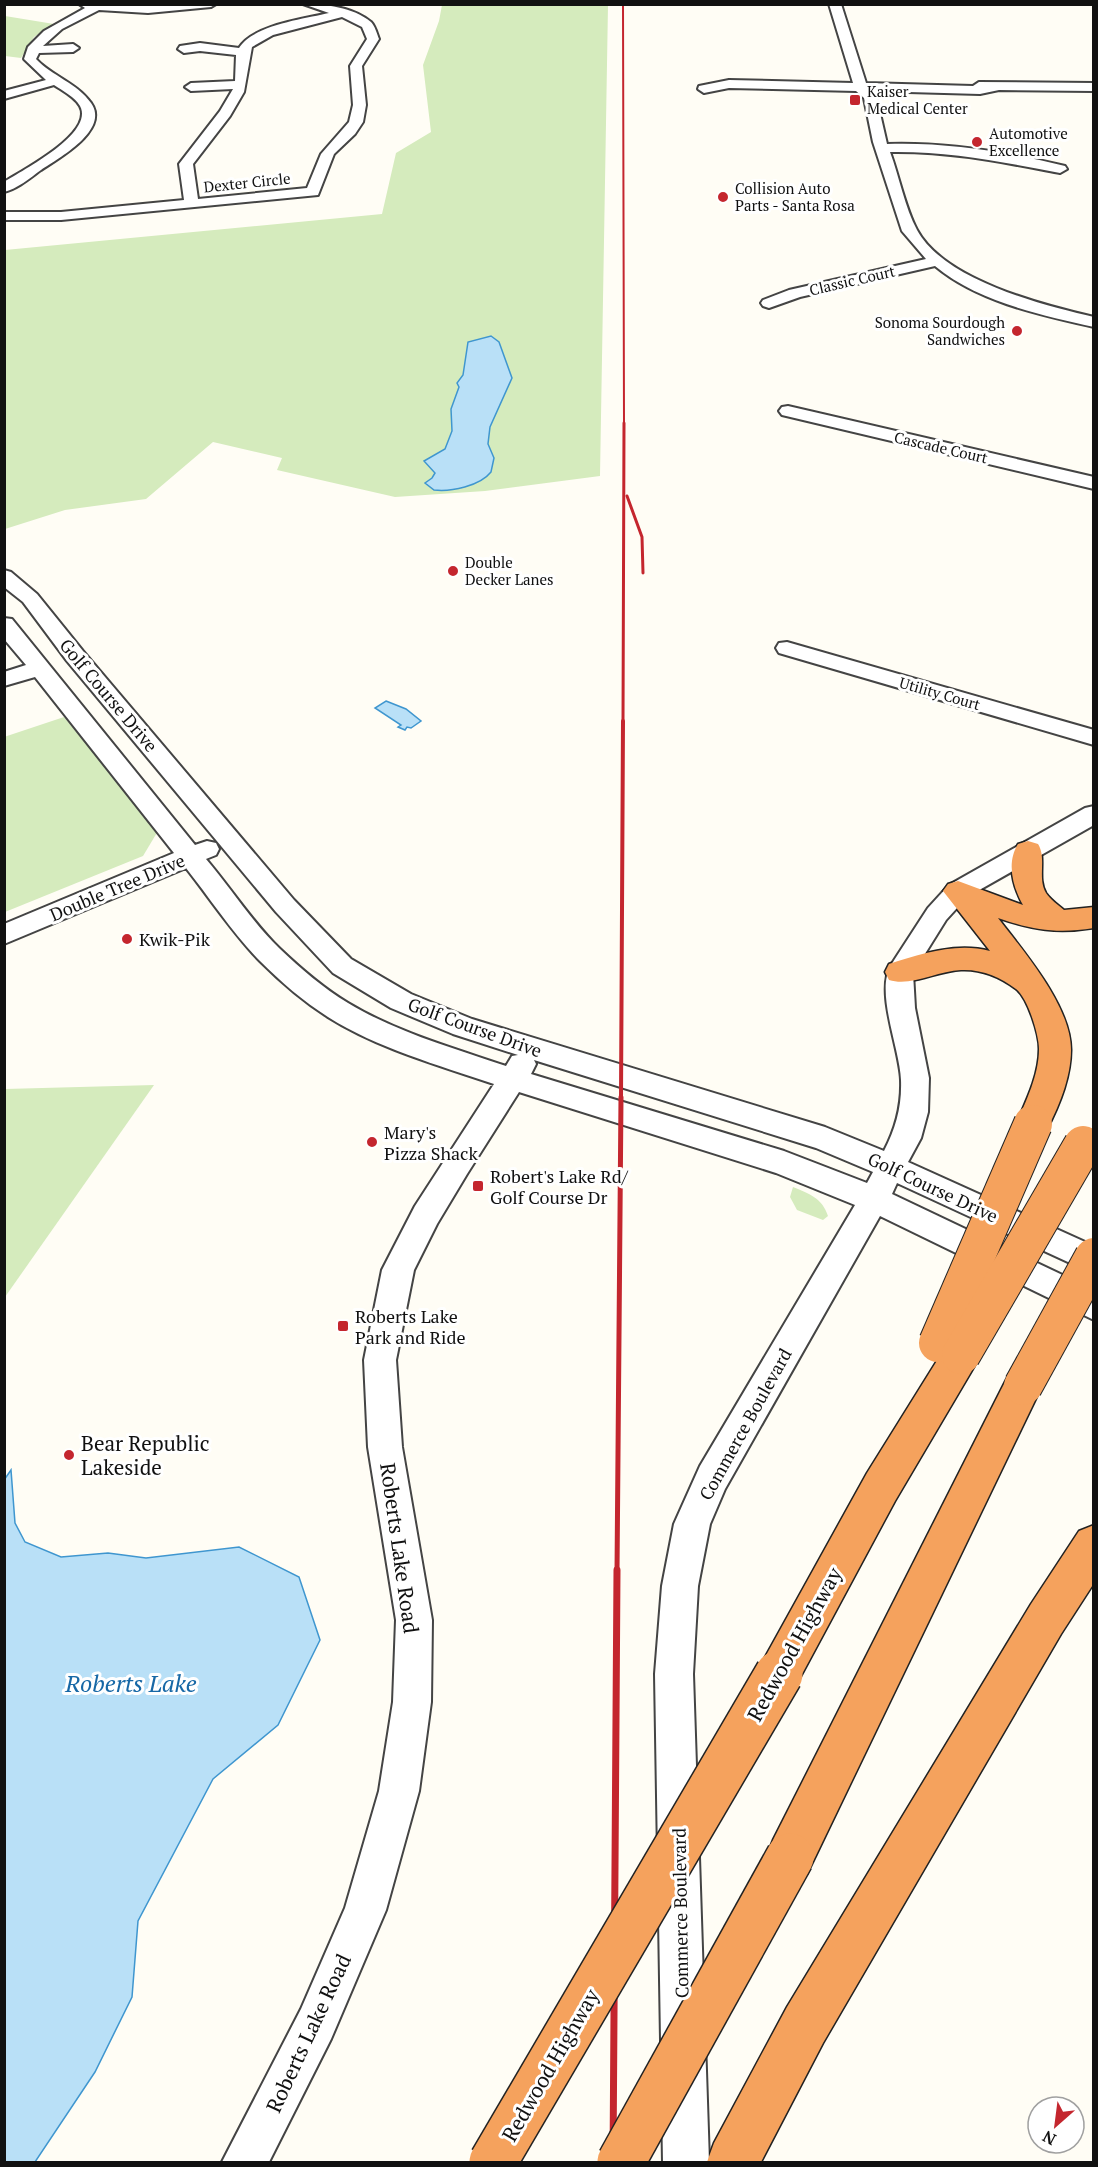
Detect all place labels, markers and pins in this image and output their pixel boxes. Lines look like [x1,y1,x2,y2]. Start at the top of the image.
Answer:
place label: Kaiser Medical Center [867,81,968,118]
marker: Kaiser Medical Center [848,93,862,107]
place label: Automotive Excellence [989,123,1068,160]
marker: Automotive Excellence [970,135,984,149]
place label: Collision Auto Parts - Santa Rosa [735,178,855,215]
marker: Collision Auto Parts - Santa Rosa [716,190,730,204]
place label: Sonoma Sourdough Sandwiches [875,312,1005,349]
marker: Sonoma Sourdough Sandwiches [1010,324,1024,338]
place label: Double Decker Lanes [465,552,553,589]
marker: Double Decker Lanes [446,564,460,578]
place label: Kwik-Pik [139,927,211,951]
marker: Kwik-Pik [120,932,134,946]
place label: Mary's Pizza Shack [384,1120,478,1165]
marker: Mary's Pizza Shack [365,1135,379,1149]
place label: Robert's Lake Rd/ Golf Course Dr [490,1164,629,1209]
marker: Robert's Lake Rd/ Golf Course Dr [471,1179,485,1193]
place label: Roberts Lake Park and Ride [355,1304,465,1349]
marker: Roberts Lake Park and Ride [336,1319,350,1333]
place label: Bear Republic Lakeside [81,1429,210,1481]
marker: Bear Republic Lakeside [62,1448,76,1462]

